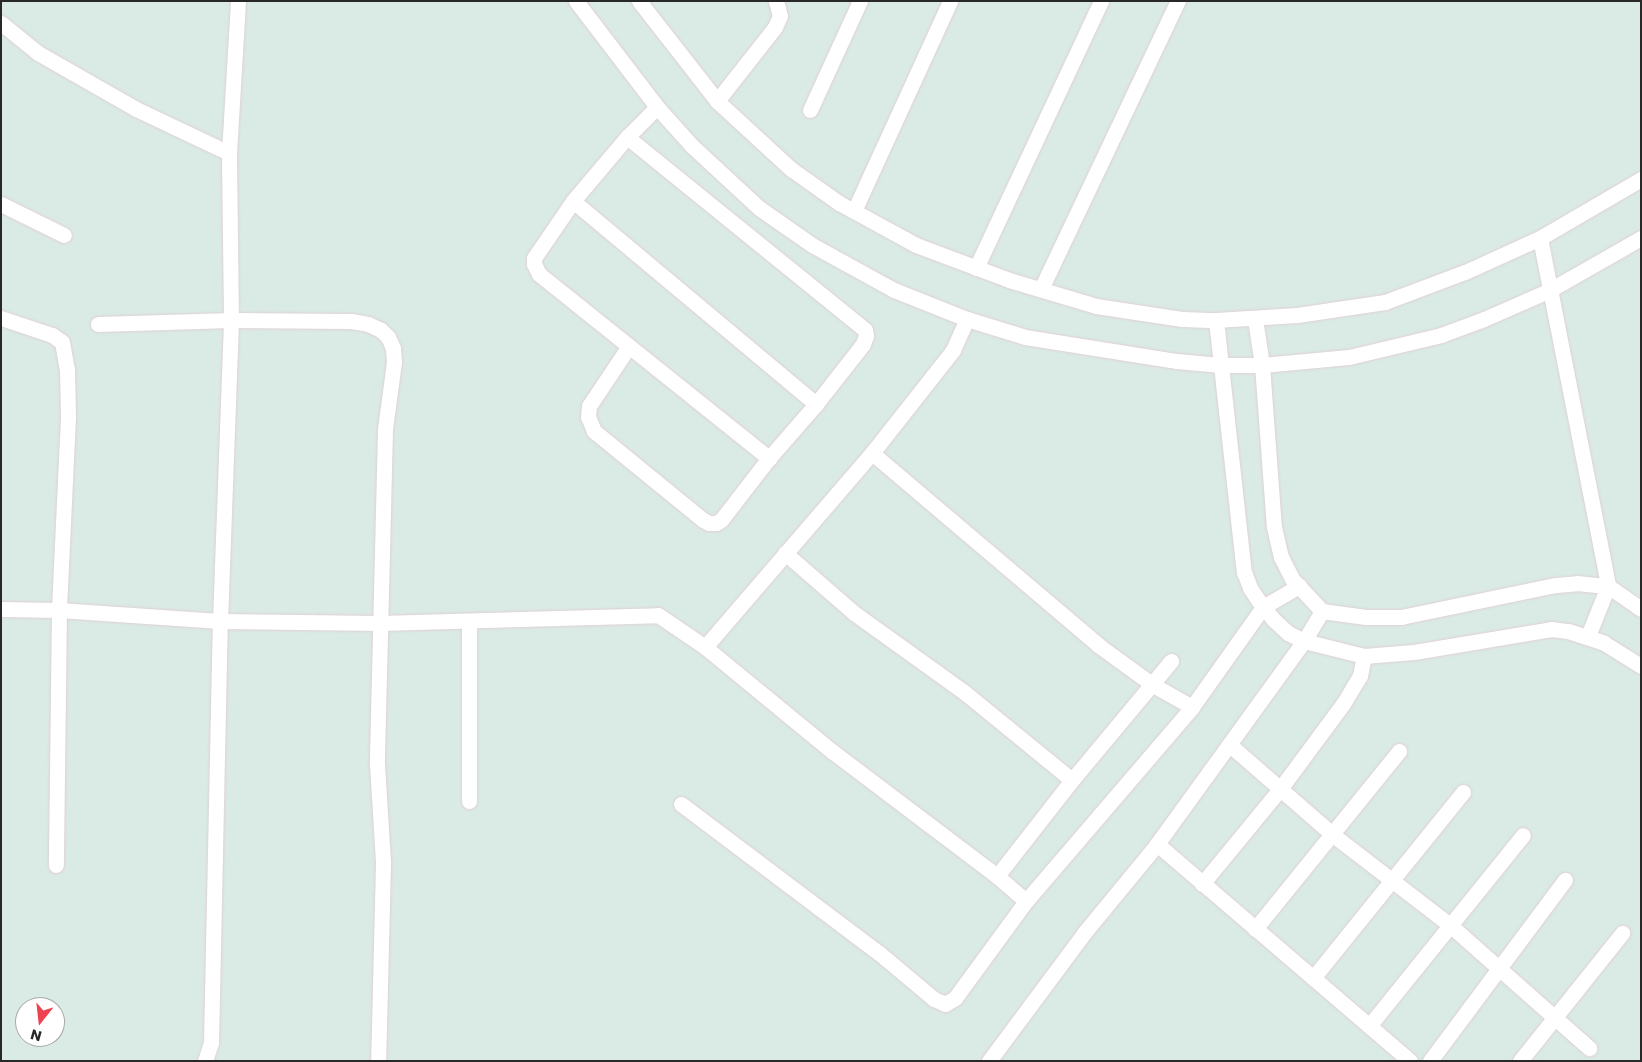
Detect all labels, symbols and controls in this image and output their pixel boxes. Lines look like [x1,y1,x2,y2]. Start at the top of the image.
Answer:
north arrow [15,997,65,1047]
text: N [28,1024,44,1047]

